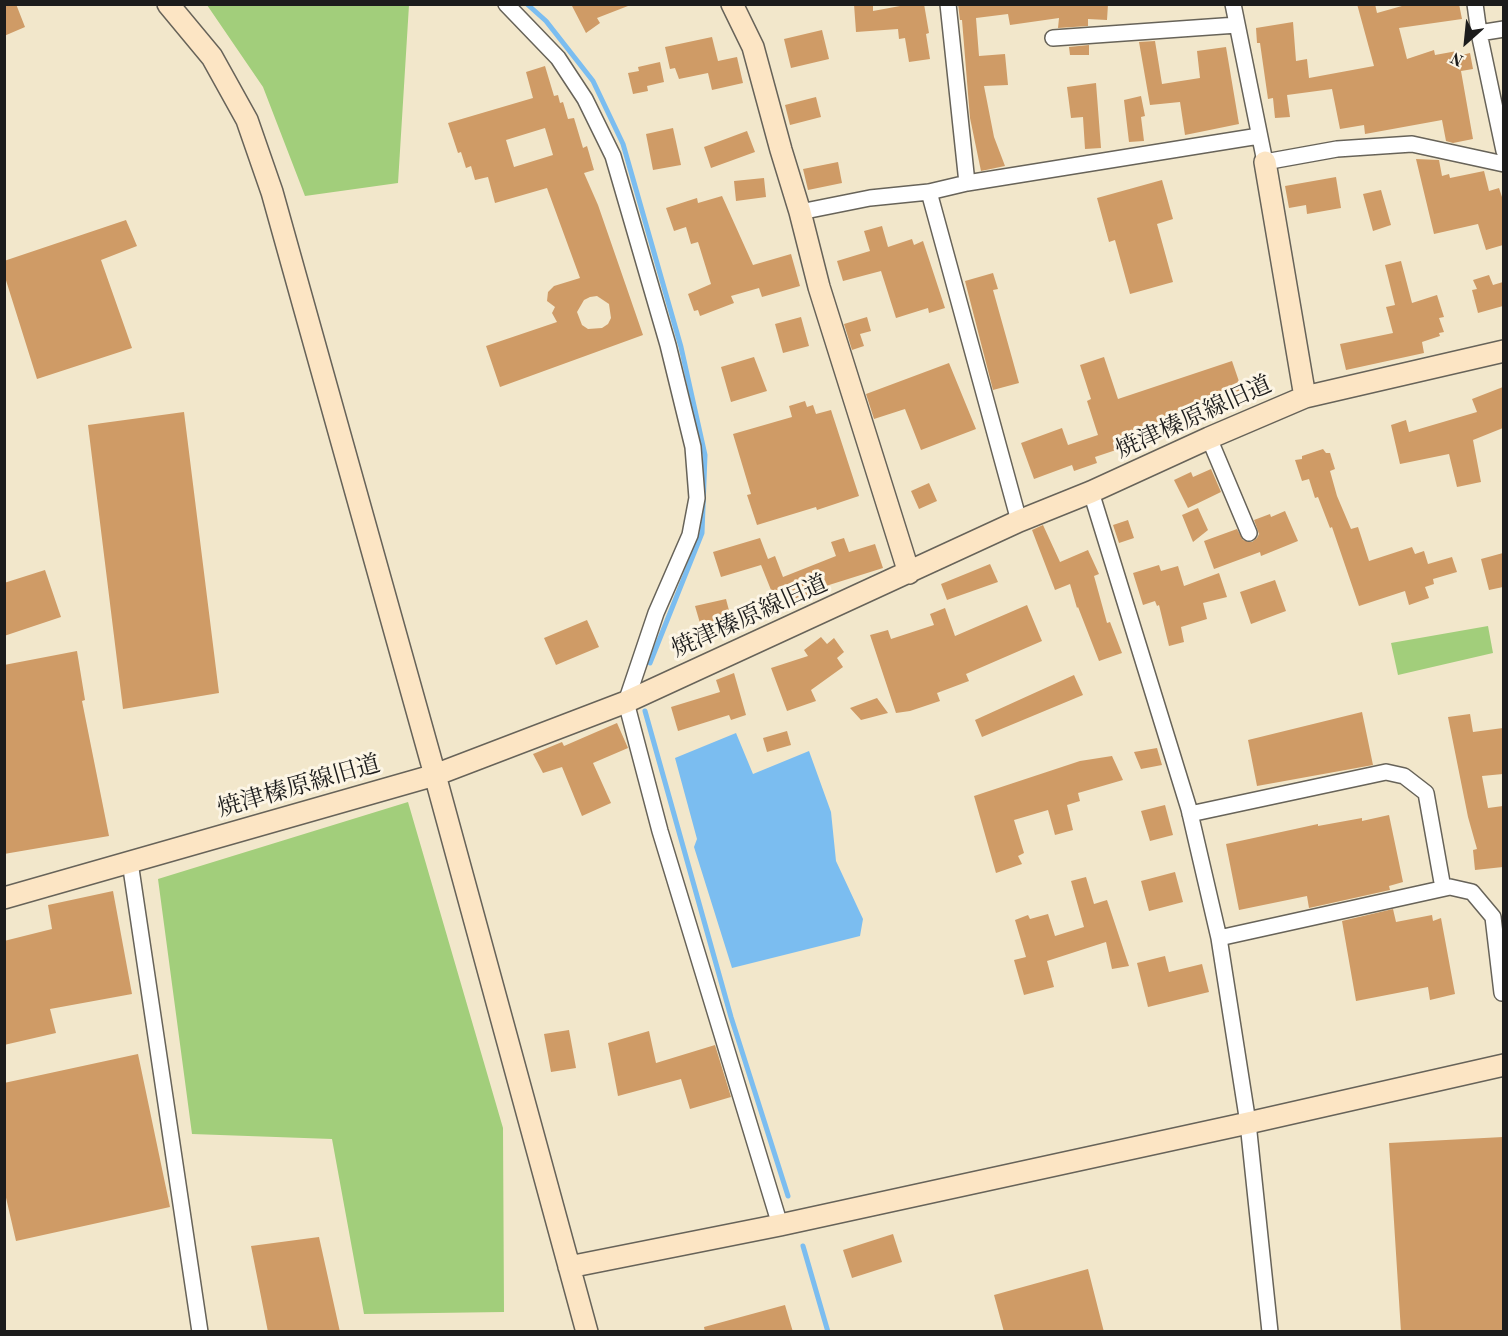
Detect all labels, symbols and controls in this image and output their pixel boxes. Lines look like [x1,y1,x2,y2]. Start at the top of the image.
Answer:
north arrow [1436,12,1496,72]
text: N [1449,48,1467,68]
street label: 焼津榛原線旧道 [1111,371,1277,465]
street label: 焼津榛原線旧道 [667,570,833,664]
street label: 焼津榛原線旧道 [214,750,384,824]

